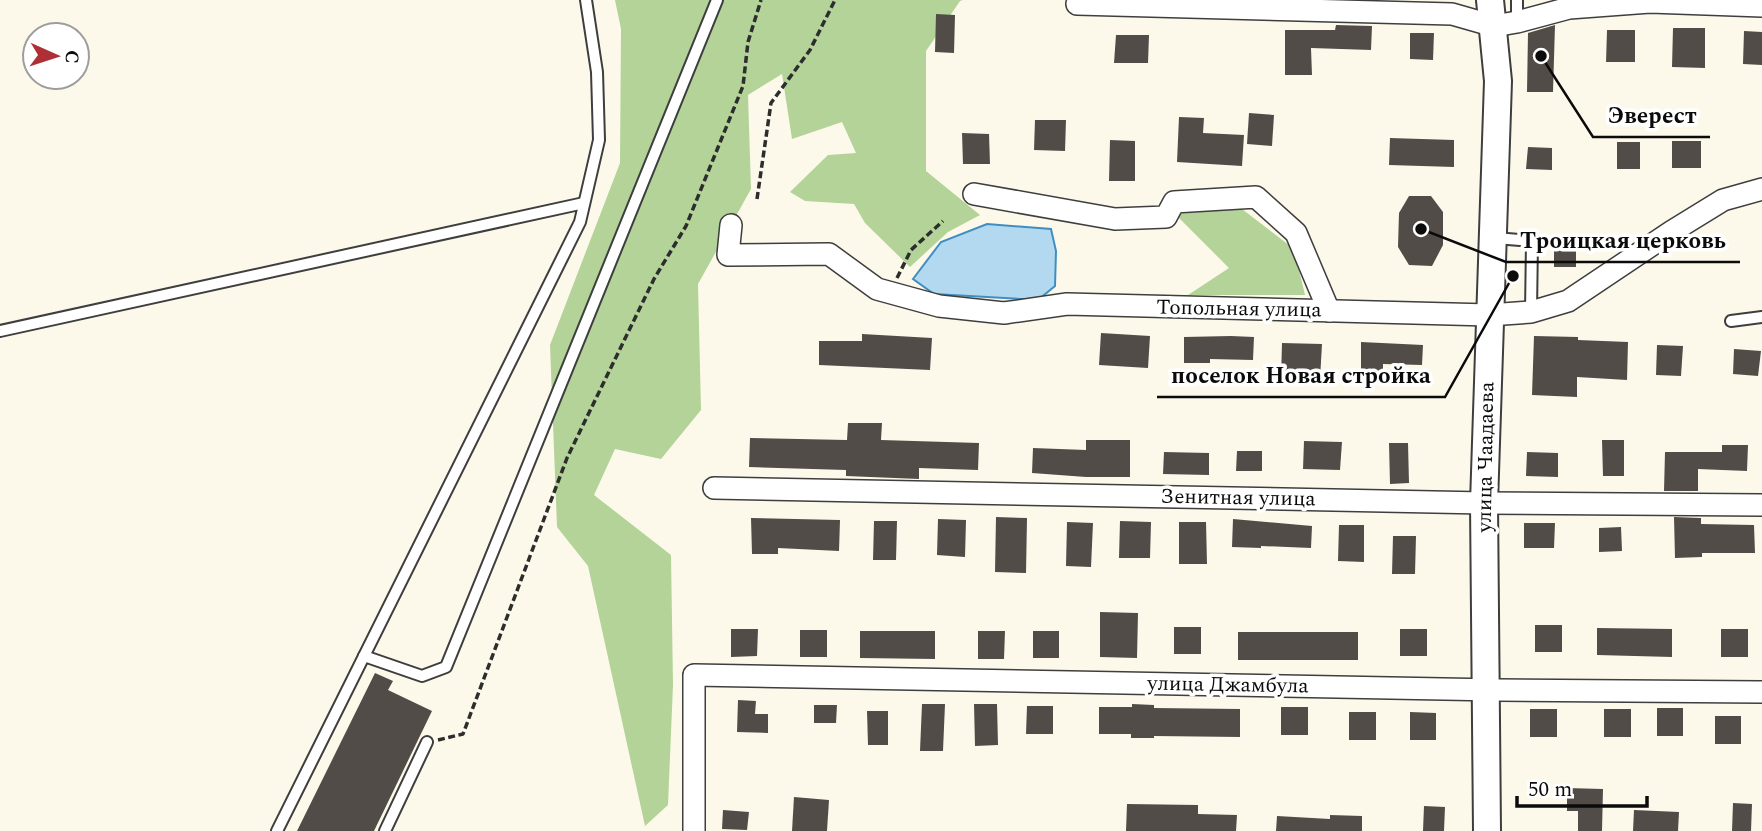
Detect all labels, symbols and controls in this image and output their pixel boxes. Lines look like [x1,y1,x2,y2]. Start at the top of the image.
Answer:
north arrow [21,21,91,91]
text: С [57,49,86,64]
callout: Эверест [1593,93,1710,137]
text: Эверест [1607,99,1697,134]
callout: Троицкая церковь [1506,218,1740,262]
text: Троицкая церковь [1520,224,1726,259]
street label: Топольная улица [1156,292,1323,326]
callout: поселок Новая стройка [1157,353,1445,397]
text: поселок Новая стройка [1171,359,1431,394]
street label: улица Чаадаева [1469,381,1503,534]
street label: Зенитная улица [1160,481,1317,515]
street label: улица Джамбула [1146,668,1310,702]
scale bar [1517,764,1646,808]
text: 50 m [1528,774,1572,806]

